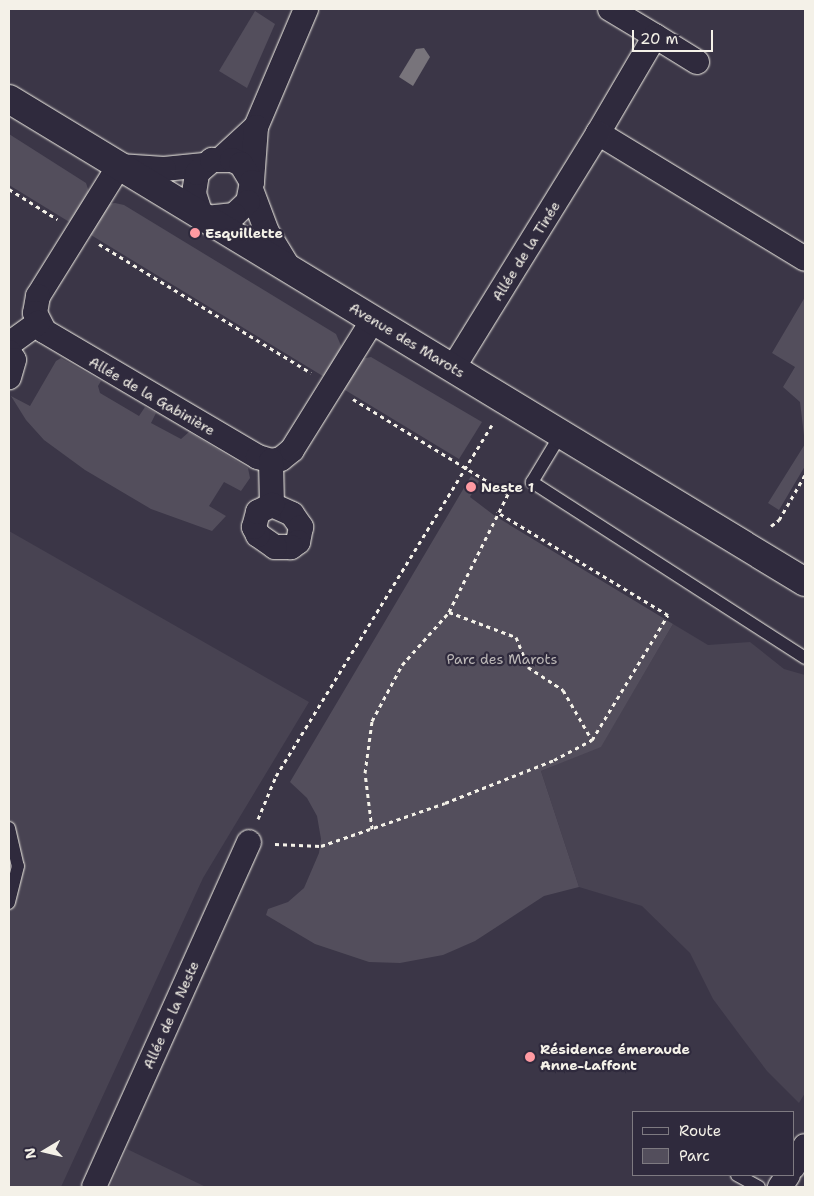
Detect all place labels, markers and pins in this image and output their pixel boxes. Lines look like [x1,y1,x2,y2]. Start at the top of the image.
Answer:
place label: Esquillette [205,225,283,241]
marker: Esquillette [189,227,201,239]
place label: Neste 1 [481,479,534,495]
marker: Neste 1 [465,481,477,493]
place label: Résidence émeraude Anne-Laffont [540,1041,690,1074]
marker: Résidence émeraude Anne-Laffont [524,1051,536,1063]

